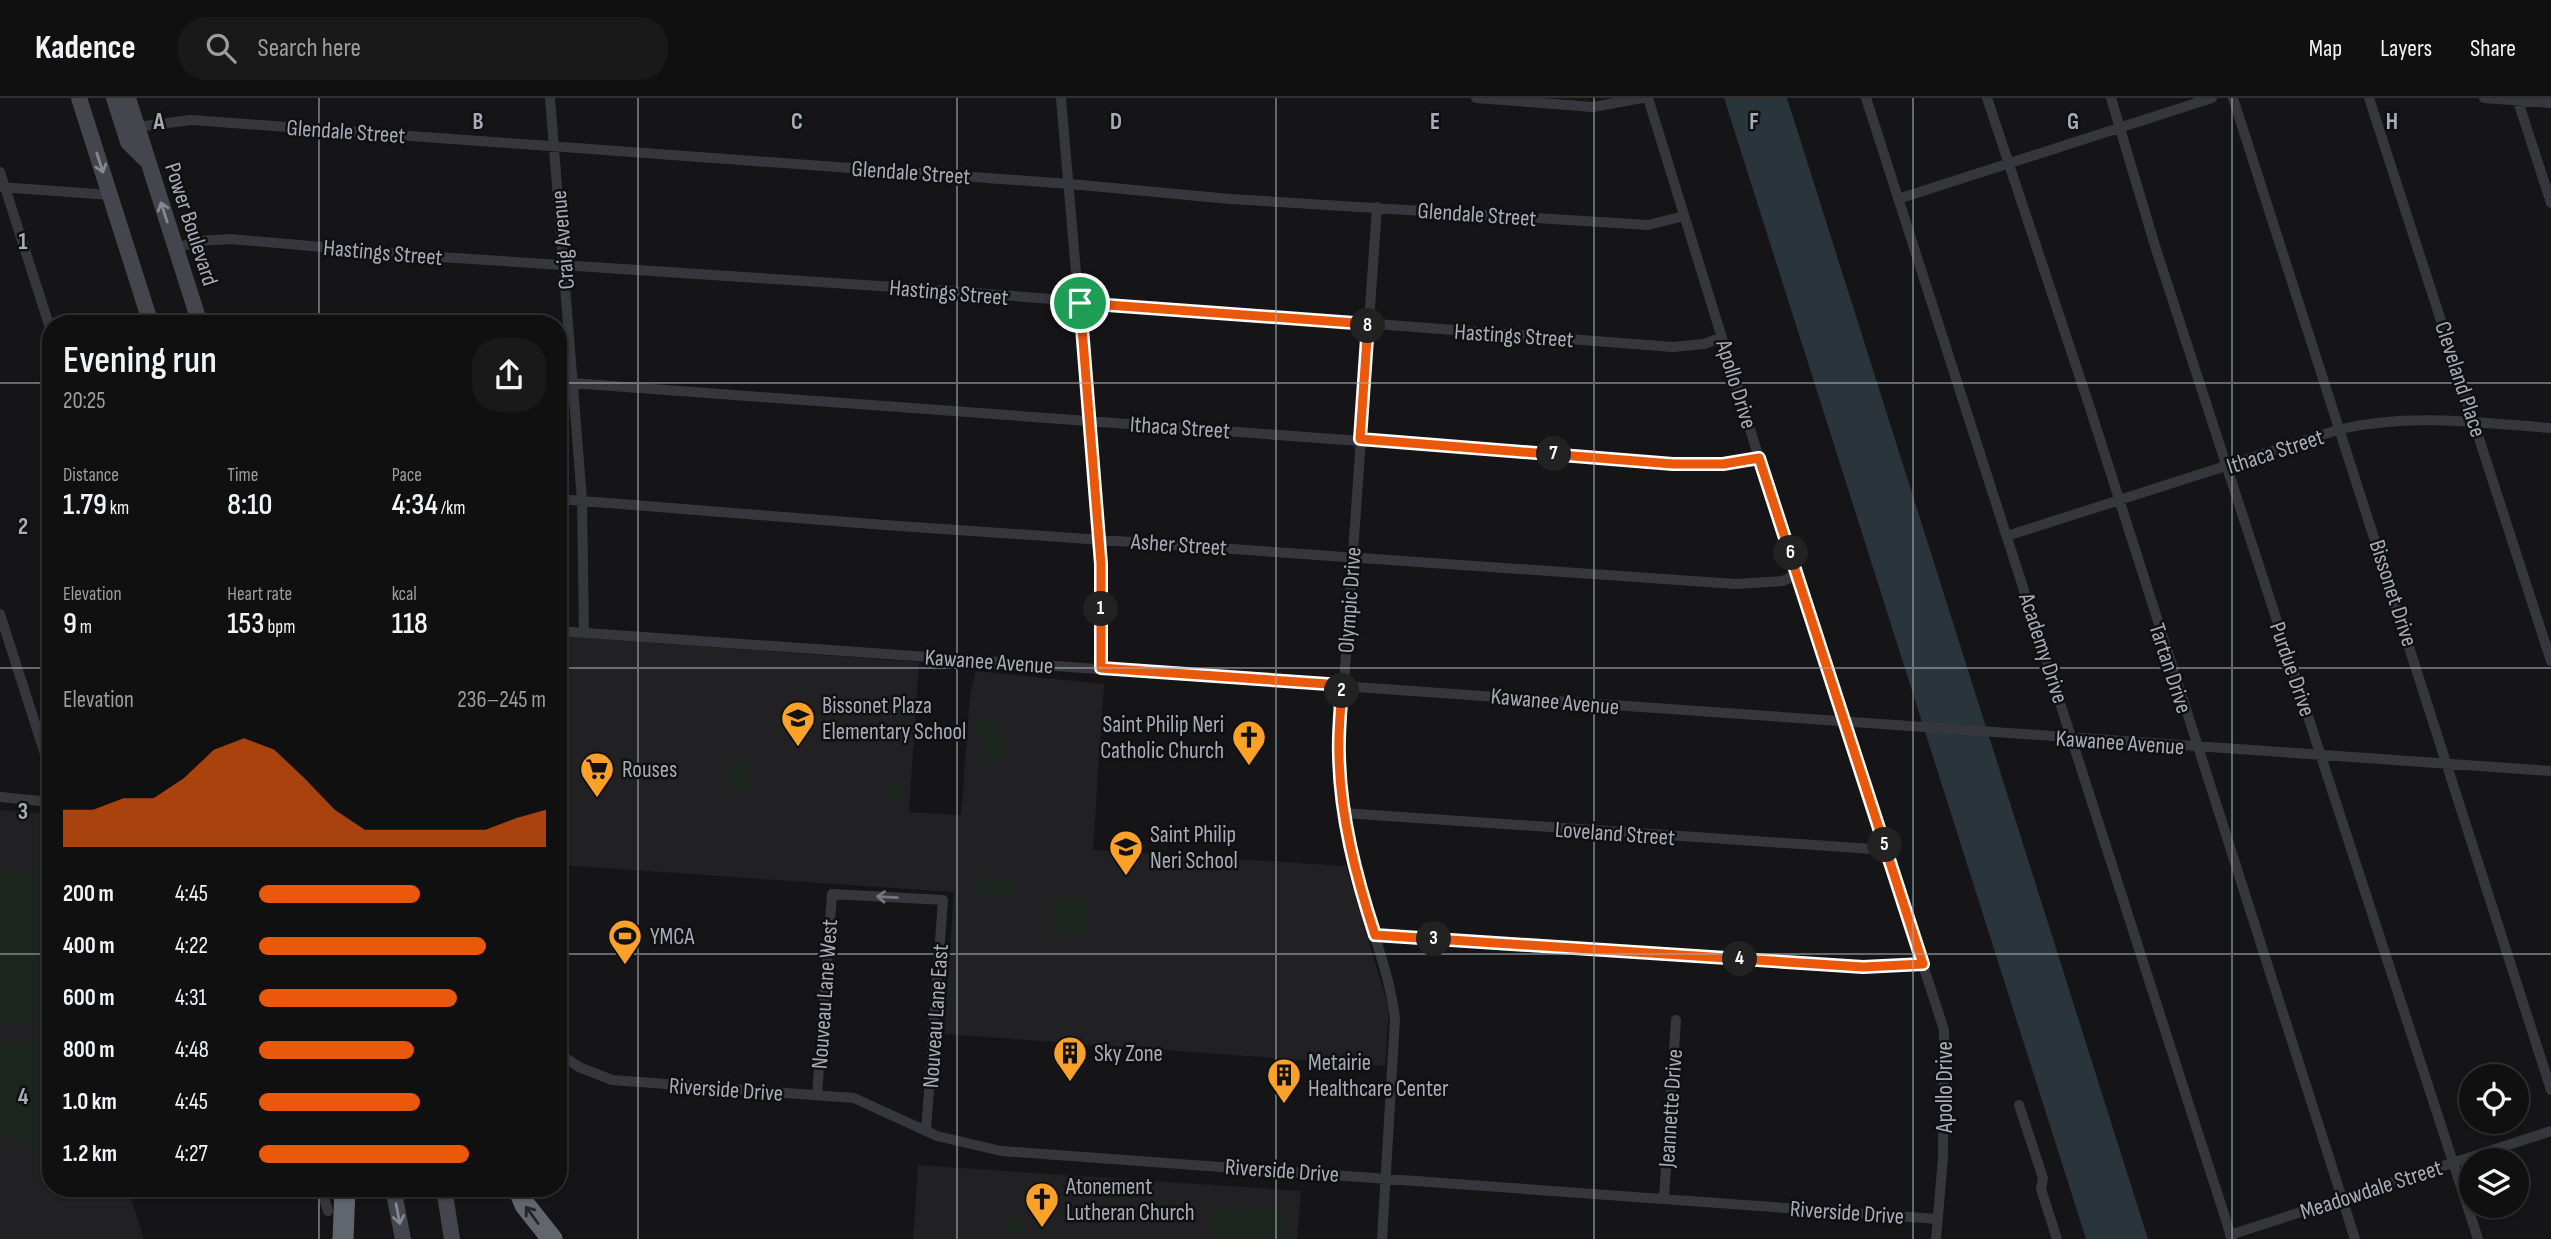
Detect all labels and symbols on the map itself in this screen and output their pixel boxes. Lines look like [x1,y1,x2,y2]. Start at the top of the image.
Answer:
text: A [153,108,166,136]
text: B [473,108,484,136]
text: C [791,108,803,136]
text: D [1110,108,1122,136]
text: E [1430,108,1440,136]
text: F [1749,108,1759,136]
text: G [2067,108,2079,136]
text: H [2386,108,2398,136]
street label: Glendale Street [286,114,406,150]
one-way arrow [94,152,107,174]
street label: Glendale Street [851,155,971,191]
street label: Power Boulevard [158,159,224,289]
street label: Craig Avenue [545,189,581,291]
street label: Glendale Street [1417,197,1537,233]
one-way arrow [157,202,169,224]
text: 1 [18,228,28,256]
street label: Hastings Street [322,234,444,272]
pin [1050,273,1110,333]
street label: Hastings Street [888,274,1010,312]
pin: 8 [1350,308,1386,344]
street label: Hastings Street [1453,318,1575,354]
street label: Cleveland Place [2428,318,2492,441]
street label: Apollo Drive [1709,336,1763,432]
street label: Ithaca Street [1129,411,1231,445]
street label: Ithaca Street [2223,423,2327,481]
pin: 7 [1536,436,1572,472]
text: 2 [18,513,28,541]
street label: Asher Street [1129,528,1228,562]
pin: 6 [1774,536,1809,570]
street label: Bissonet Drive [2363,537,2423,650]
street label: Olympic Drive [1332,546,1368,654]
street label: Academy Drive [2012,589,2074,707]
pin: 1 [1084,592,1118,626]
street label: Purdue Drive [2263,619,2321,720]
street label: Tartan Drive [2142,620,2198,717]
street label: Kawanee Avenue [924,644,1054,680]
pin: 2 [1324,674,1360,708]
street label: Kawanee Avenue [1490,682,1620,722]
place label: Bissonet Plaza Elementary School [822,692,966,746]
school or university icon: Bissonet Plaza Elementary School [779,699,817,748]
place label: Saint Philip Neri Catholic Church [1100,711,1224,765]
church icon: Saint Philip Neri Catholic Church [1230,718,1268,767]
street label: Kawanee Avenue [2055,725,2185,761]
supermarket icon: Rouses [578,750,616,799]
place label: Rouses [622,756,677,784]
text: 3 [18,798,28,826]
street label: Loveland Street [1554,816,1676,852]
place label: Saint Philip Neri School [1150,821,1238,875]
school or university icon: Saint Philip Neri School [1107,828,1145,877]
pin: 5 [1868,828,1902,862]
one-way arrow [877,890,899,903]
sports icon: YMCA [606,917,644,966]
street label: Nouveau Lane West [806,918,844,1070]
pin: 3 [1416,922,1452,956]
place label: YMCA [650,923,694,951]
pin: 4 [1722,942,1758,976]
street label: Nouveau Lane East [917,943,955,1089]
building icon: Sky Zone [1051,1034,1089,1083]
place label: Sky Zone [1094,1040,1163,1068]
street label: Apollo Drive [1931,1041,1959,1134]
street label: Jeannette Drive [1653,1048,1689,1169]
place label: Metairie Healthcare Center [1308,1049,1449,1103]
building icon: Metairie Healthcare Center [1265,1056,1303,1105]
street label: Riverside Drive [668,1072,784,1108]
text: 4 [18,1083,29,1111]
street label: Riverside Drive [1224,1153,1340,1189]
street label: Meadowdale Street [2297,1154,2446,1226]
place label: Atonement Lutheran Church [1065,1173,1195,1227]
church icon: Atonement Lutheran Church [1023,1180,1061,1229]
street label: Riverside Drive [1789,1195,1905,1231]
one-way arrow [392,1202,406,1225]
one-way arrow [525,1207,540,1225]

